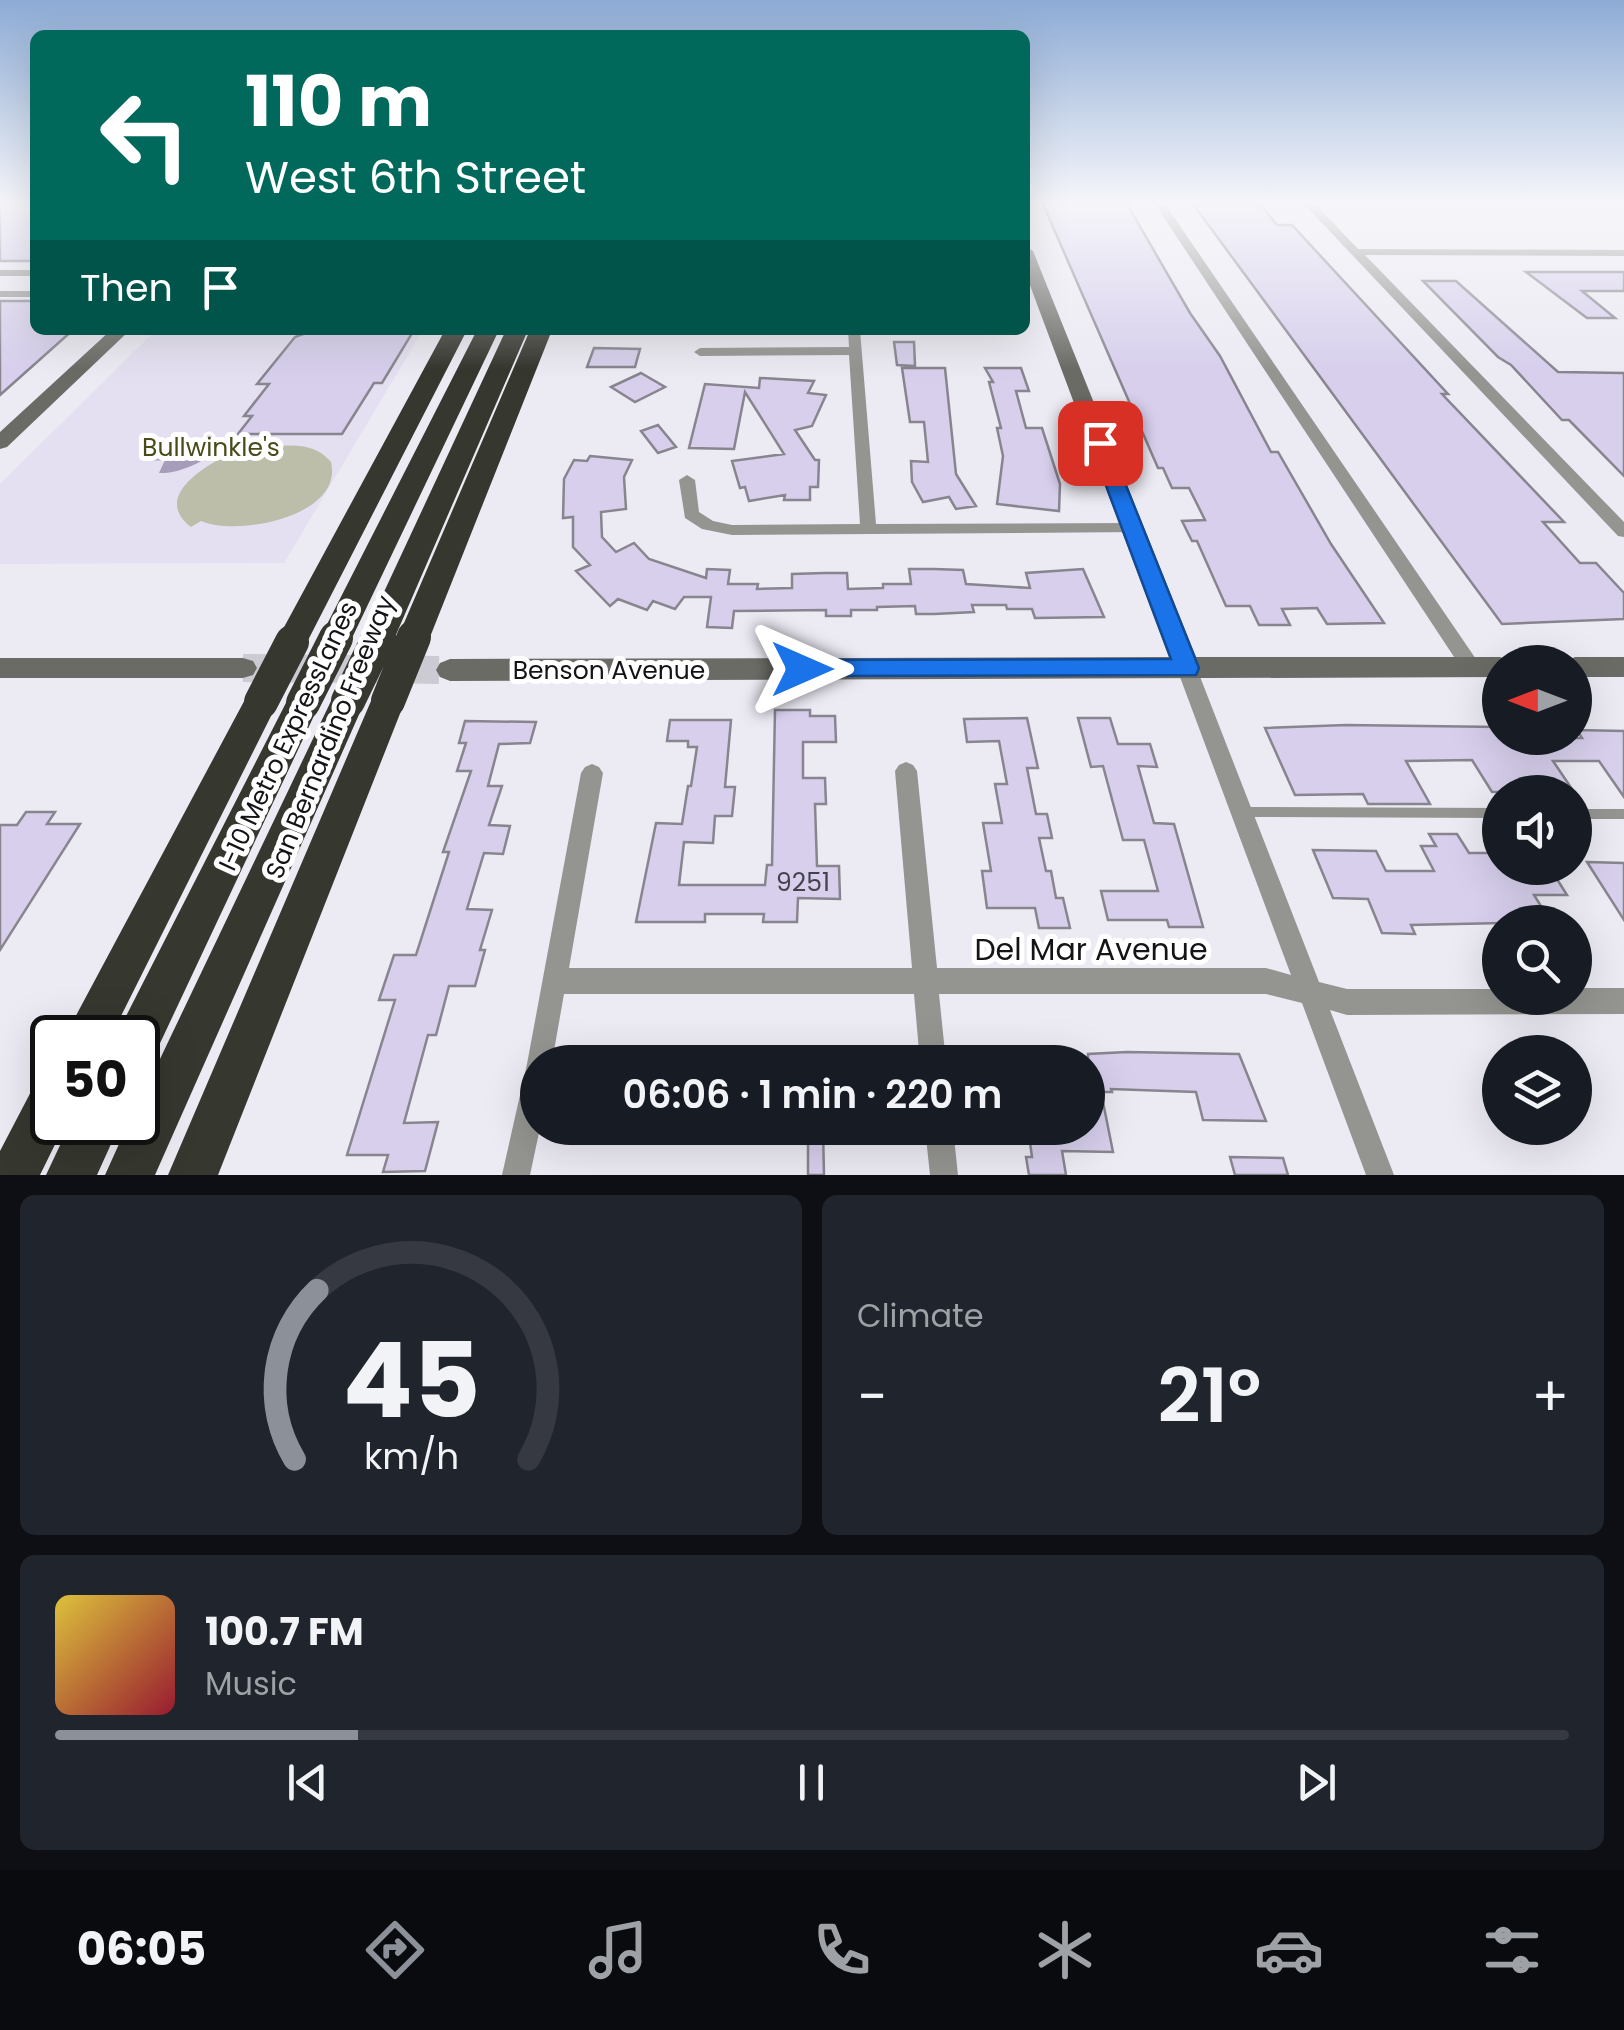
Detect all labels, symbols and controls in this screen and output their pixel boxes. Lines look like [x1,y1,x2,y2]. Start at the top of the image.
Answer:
text: 110 m [245,52,432,151]
icon: left [80,70,210,200]
text: West 6th Street [245,146,586,209]
icon: arrive [193,260,248,315]
text: Then [80,261,173,314]
pin [1058,401,1143,486]
icon: arrive [1073,416,1128,471]
park label: Bullwinkle's [142,430,280,465]
street label: San Bernardino Freeway [257,590,403,884]
street label: I-10 Metro ExpressLanes [210,596,366,876]
position arrow [750,617,854,721]
north arrow [1482,645,1592,755]
map controls [1482,645,1592,1145]
street label: Benson Avenue [513,653,705,688]
button: sound [1482,775,1592,885]
house number: 9251 [776,865,830,900]
button: search [1482,905,1592,1015]
street label: Del Mar Avenue [974,928,1208,971]
speed limit sign: 50 [30,1015,160,1145]
button: layers [1482,1035,1592,1145]
text: 06:06 · 1 min · 220 m [623,1068,1002,1121]
text: Climate [857,1293,984,1338]
text: 45 [342,1308,480,1453]
text: 21° [1158,1343,1261,1448]
text: − [857,1358,887,1435]
text: + [1531,1358,1569,1435]
text: km/h [363,1431,459,1482]
text: 100.7 FM [205,1605,364,1658]
text: Music [205,1661,297,1706]
icon: previous [280,1755,335,1810]
icon: pause [784,1755,839,1810]
icon: next [1289,1755,1344,1810]
icon: directions [360,1915,430,1985]
icon: music [583,1915,653,1985]
icon: phone [807,1915,877,1985]
icon: climate [1030,1915,1100,1985]
icon: car [1254,1915,1324,1985]
icon: filters [1477,1915,1547,1985]
text: 06:05 [77,1918,206,1981]

